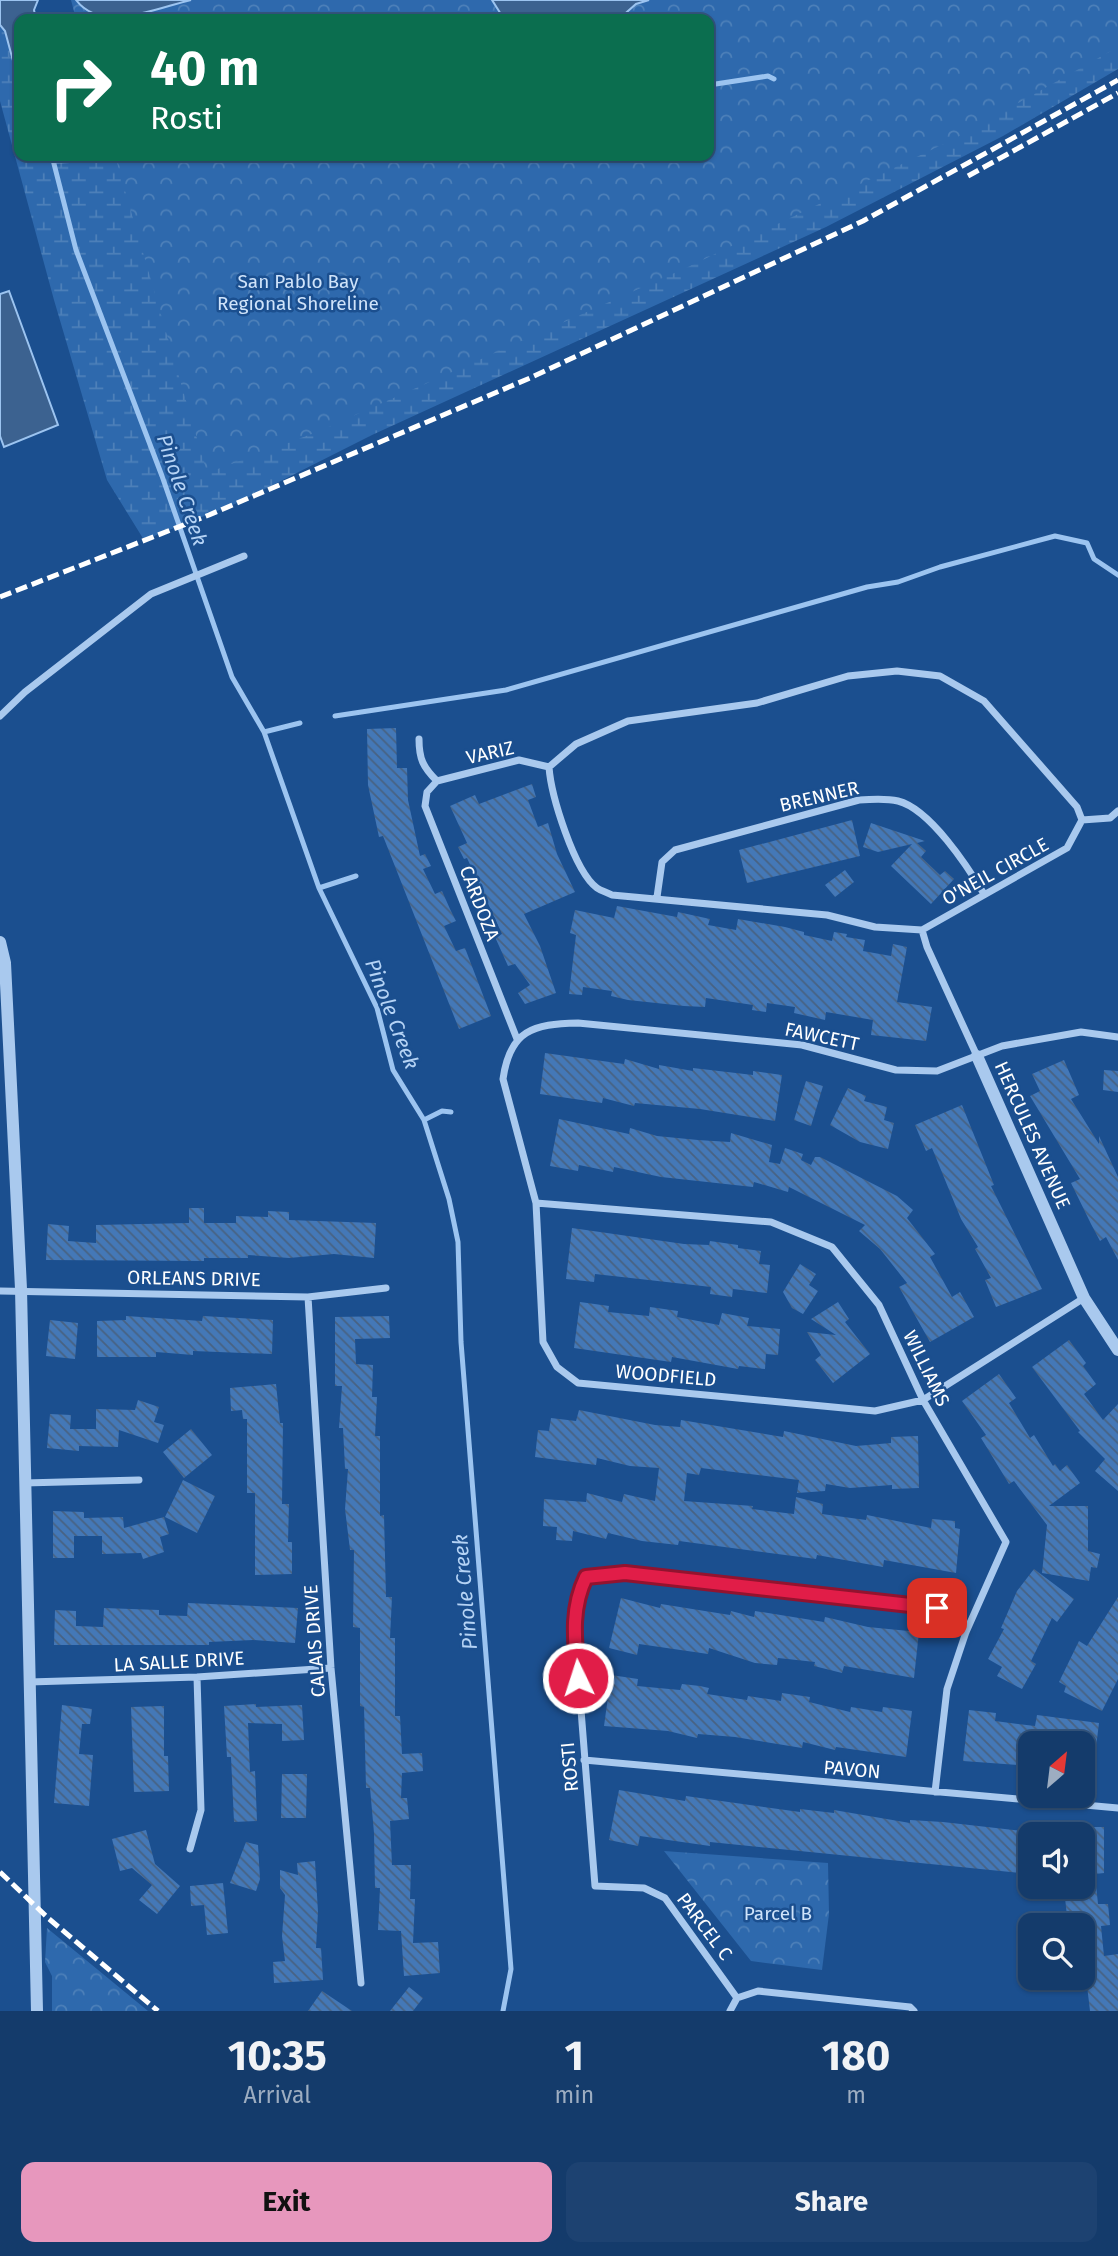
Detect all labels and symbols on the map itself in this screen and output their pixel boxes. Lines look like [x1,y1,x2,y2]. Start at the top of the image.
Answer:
park label: San Pablo Bay Regional Shoreline [217,270,379,315]
water label: Pinole Creek [151,431,213,549]
street label: VARIZ [464,736,516,769]
street label: BRENNER [777,776,862,817]
street label: O'NEIL CIRCLE [938,833,1053,910]
street label: CARDOZA [455,862,504,944]
water label: Pinole Creek [359,955,425,1073]
street label: FAWCETT [783,1017,861,1056]
street label: HERCULES AVENUE [990,1058,1075,1213]
street label: ORLEANS DRIVE [127,1266,261,1291]
street label: WILLIAMS [898,1327,955,1410]
street label: WOODFIELD [615,1360,717,1391]
water label: Pinole Creek [447,1533,483,1651]
pin [907,1578,967,1638]
street label: CALAIS DRIVE [299,1584,330,1698]
position arrow [541,1641,615,1715]
street label: LA SALLE DRIVE [113,1647,245,1676]
north arrow [1018,1731,1096,1808]
street label: ROSTI [556,1741,583,1793]
street label: PAVON [823,1756,881,1783]
street label: PARCEL C [672,1888,737,1965]
park label: Parcel B [744,1902,812,1925]

